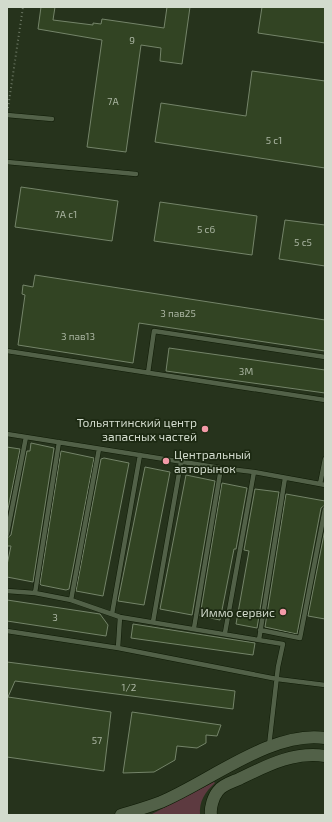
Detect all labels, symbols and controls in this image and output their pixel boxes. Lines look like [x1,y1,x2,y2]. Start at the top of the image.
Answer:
house number: 9 [129,34,135,46]
house number: 7А [107,95,119,107]
house number: 5 с1 [266,134,282,146]
house number: 7А с1 [55,208,77,220]
house number: 5 с6 [197,223,215,235]
house number: 5 с5 [294,236,312,248]
house number: 3 пав25 [160,307,196,319]
house number: 3 пав13 [61,330,95,342]
house number: 3М [239,365,253,377]
place label: Тольяттинский центр запасных частей [77,415,197,443]
marker: Тольяттинский центр запасных частей [200,424,210,434]
place label: Центральный авторынок [174,447,251,475]
marker: Центральный авторынок [161,456,171,466]
place label: Иммо сервис [200,605,275,619]
marker: Иммо сервис [278,607,288,617]
house number: 3 [52,611,58,623]
house number: 1/2 [122,681,137,693]
house number: 57 [92,734,102,746]

